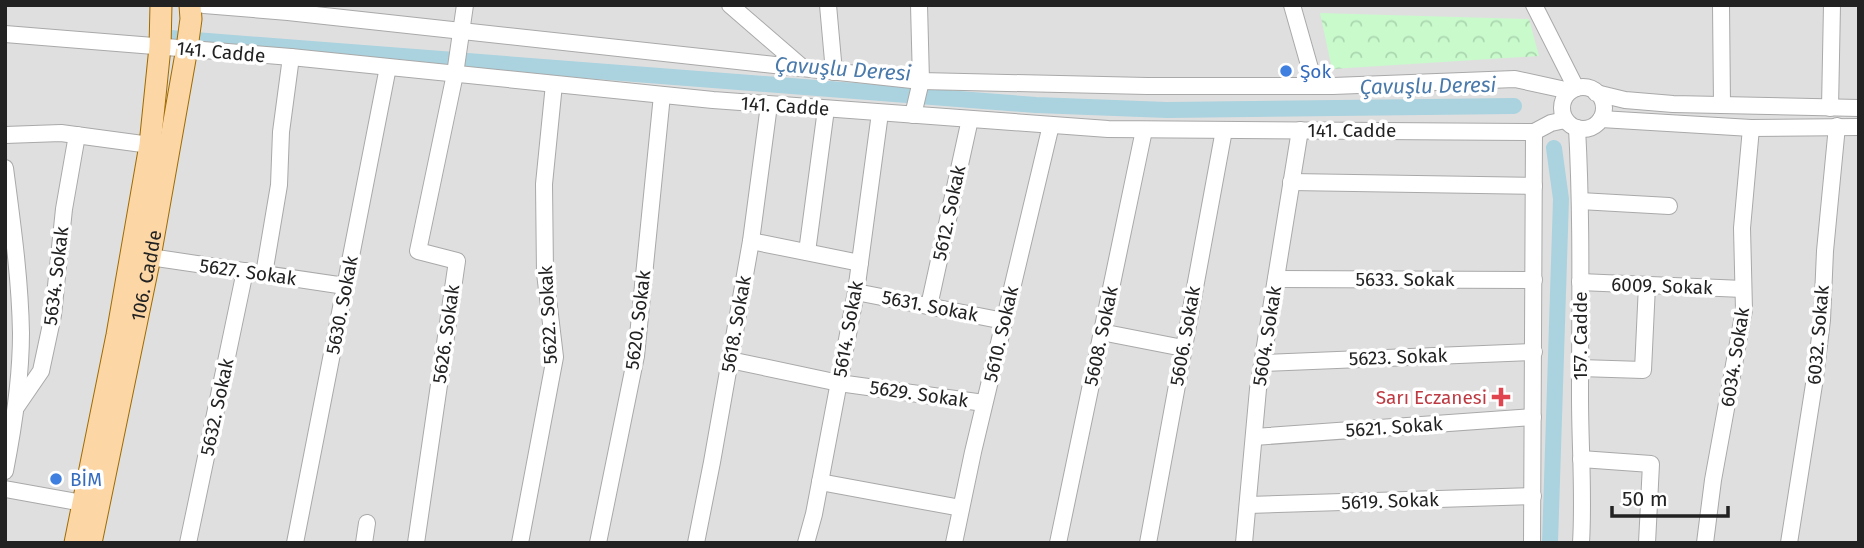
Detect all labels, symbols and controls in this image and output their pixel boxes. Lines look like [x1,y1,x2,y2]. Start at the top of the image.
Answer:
street label: 141. Cadde [176,37,266,67]
water label: Çavuşlu Deresi [774,51,912,87]
place label: Şok [1300,60,1331,83]
marker: Şok [1278,63,1294,79]
water label: Çavuşlu Deresi [1359,72,1497,100]
street label: 141. Cadde [740,91,830,121]
street label: 141. Cadde [1308,119,1396,142]
street label: 5612. Sokak [928,163,970,263]
street label: 5634. Sokak [39,225,74,327]
street label: 106. Cadde [126,228,166,323]
street label: 5630. Sokak [321,253,363,356]
street label: 5627. Sokak [198,254,298,290]
street label: 5622. Sokak [534,265,562,365]
street label: 5633. Sokak [1356,268,1455,291]
street label: 5620. Sokak [620,269,656,371]
street label: 5618. Sokak [716,273,756,374]
street label: 6009. Sokak [1611,273,1713,299]
street label: 5614. Sokak [828,279,868,379]
street label: 5626. Sokak [428,283,464,385]
street label: 5610. Sokak [979,283,1023,384]
street label: 5608. Sokak [1079,284,1123,388]
street label: 5606. Sokak [1165,284,1205,388]
street label: 5604. Sokak [1248,284,1286,388]
street label: 6032. Sokak [1802,284,1834,386]
street label: 5631. Sokak [880,285,980,327]
street label: 157. Cadde [1569,291,1592,381]
street label: 6034. Sokak [1716,305,1754,408]
street label: 5623. Sokak [1348,344,1448,370]
street label: 5632. Sokak [195,356,239,458]
street label: 5629. Sokak [868,376,970,412]
place label: Sarı Eczanesi [1376,386,1487,409]
marker: Sarı Eczanesi [1493,389,1509,405]
street label: 5621. Sokak [1345,412,1444,442]
place label: BİM [70,468,102,491]
marker: BİM [48,471,64,487]
scale bar [1612,475,1728,518]
text: 50 m [1622,486,1668,512]
street label: 5619. Sokak [1341,488,1439,514]

